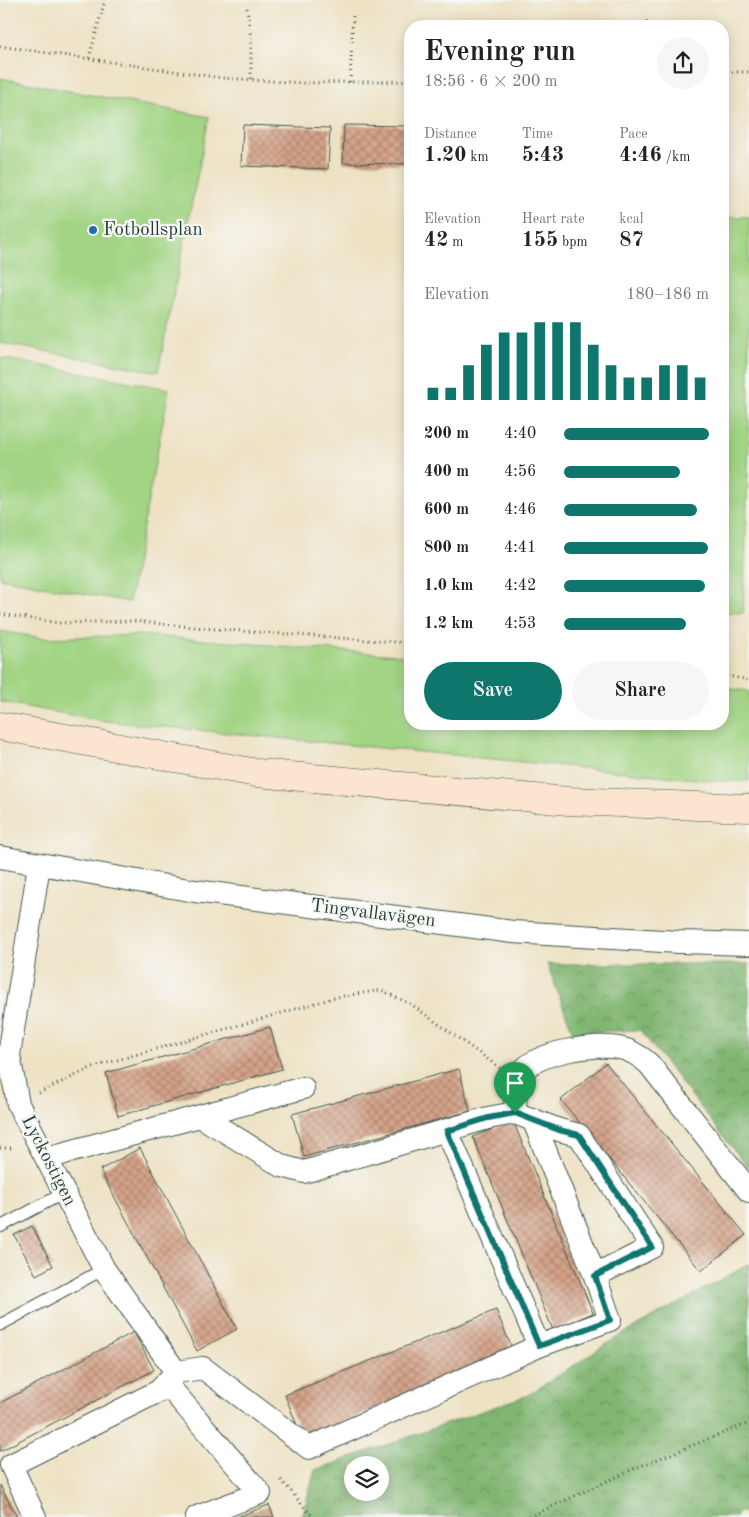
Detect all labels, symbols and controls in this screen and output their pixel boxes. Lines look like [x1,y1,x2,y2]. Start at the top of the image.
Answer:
button: share [657,37,709,89]
text: Evening run [424,39,576,67]
text: 18:56 · 6 × 200 m [424,74,557,90]
text: Distance [424,127,477,141]
text: Time [522,127,553,141]
text: Pace [619,127,648,141]
text: 1.20 [424,145,466,166]
text: 5:43 [522,145,564,166]
text: 4:46 [619,145,662,166]
text: km [466,150,489,164]
text: /km [662,150,690,164]
text: Elevation [424,212,481,226]
text: Heart rate [522,212,585,226]
text: kcal [619,212,643,226]
place label: Fotbollsplan [103,221,203,240]
marker: Fotbollsplan [87,224,99,236]
text: 42 [424,230,448,251]
text: 155 [522,230,558,251]
text: 87 [619,230,644,251]
text: m [448,235,463,249]
text: bpm [558,235,588,249]
text: Elevation [424,287,489,303]
text: 180–186 m [626,287,709,303]
text: 200 m [424,426,469,442]
text: 4:40 [504,426,536,442]
text: 400 m [424,464,469,480]
text: 4:56 [504,464,536,480]
text: 600 m [424,502,469,518]
text: 4:46 [504,502,536,518]
text: 800 m [424,540,469,556]
text: 4:41 [504,540,536,556]
text: 1.0 km [424,578,473,594]
text: 4:42 [504,578,536,594]
text: 1.2 km [424,616,473,632]
text: 4:53 [504,616,536,632]
button: Save [424,662,562,720]
button: Share [572,662,709,720]
street label: Tingvallavägen [309,897,437,931]
pin [494,1062,536,1113]
icon: arrive [501,1069,529,1097]
street label: Lyckostigen [17,1113,79,1209]
map controls [344,1456,389,1501]
button: layers [344,1456,389,1501]

